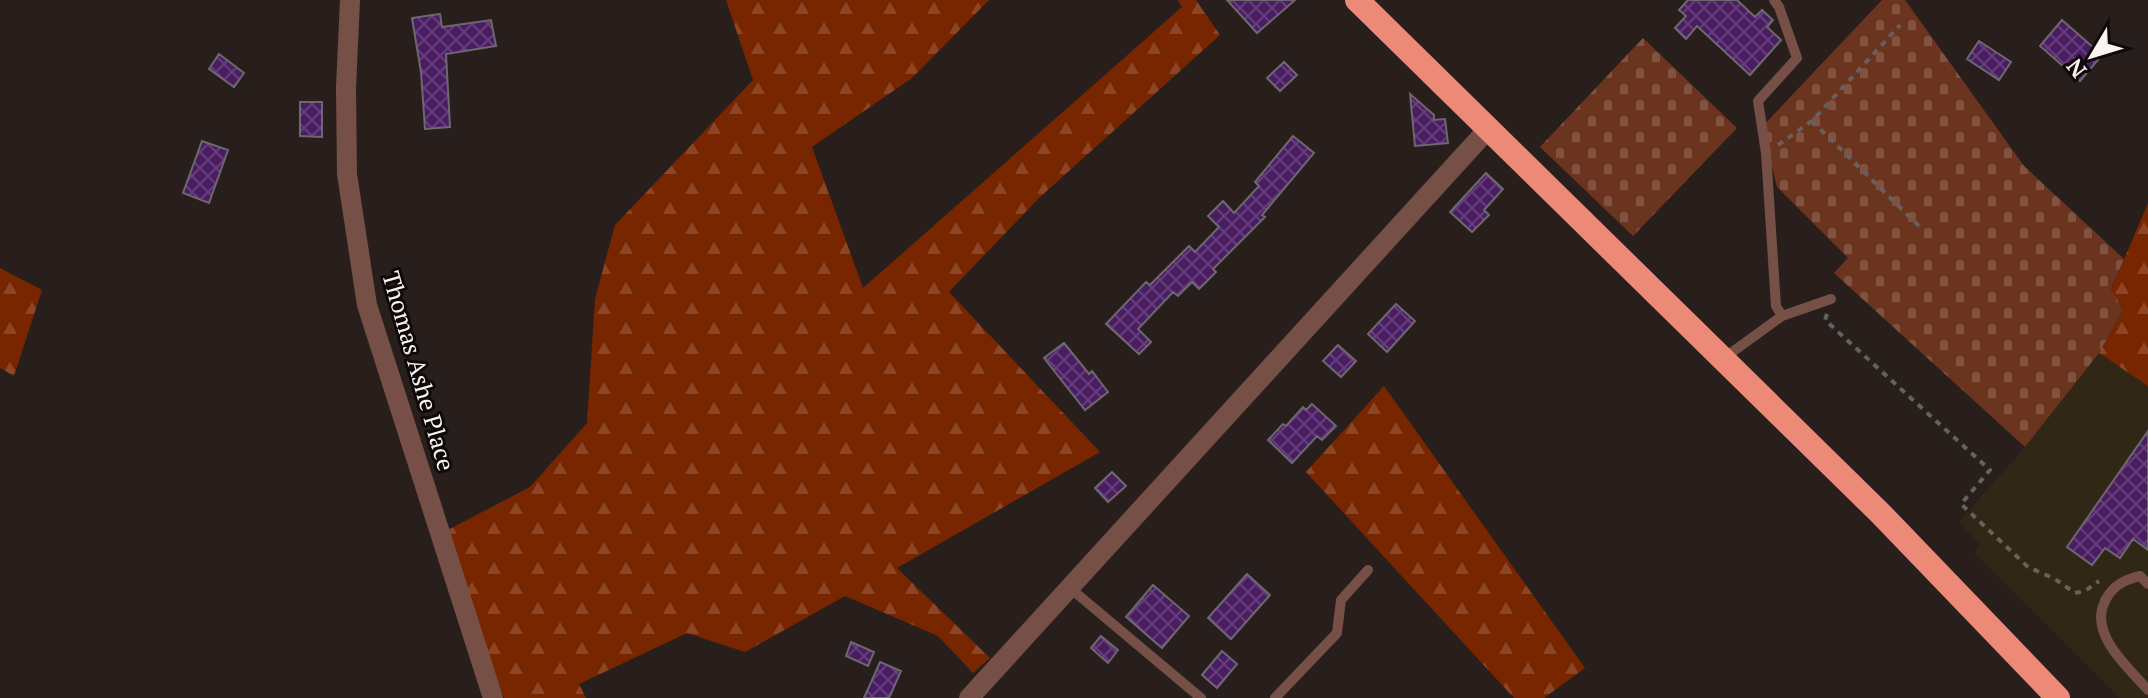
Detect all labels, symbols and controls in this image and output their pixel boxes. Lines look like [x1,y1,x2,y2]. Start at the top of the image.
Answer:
north arrow [2052,16,2132,96]
text: N [2059,53,2092,84]
street label: Thomas Ashe Place [375,267,463,474]

